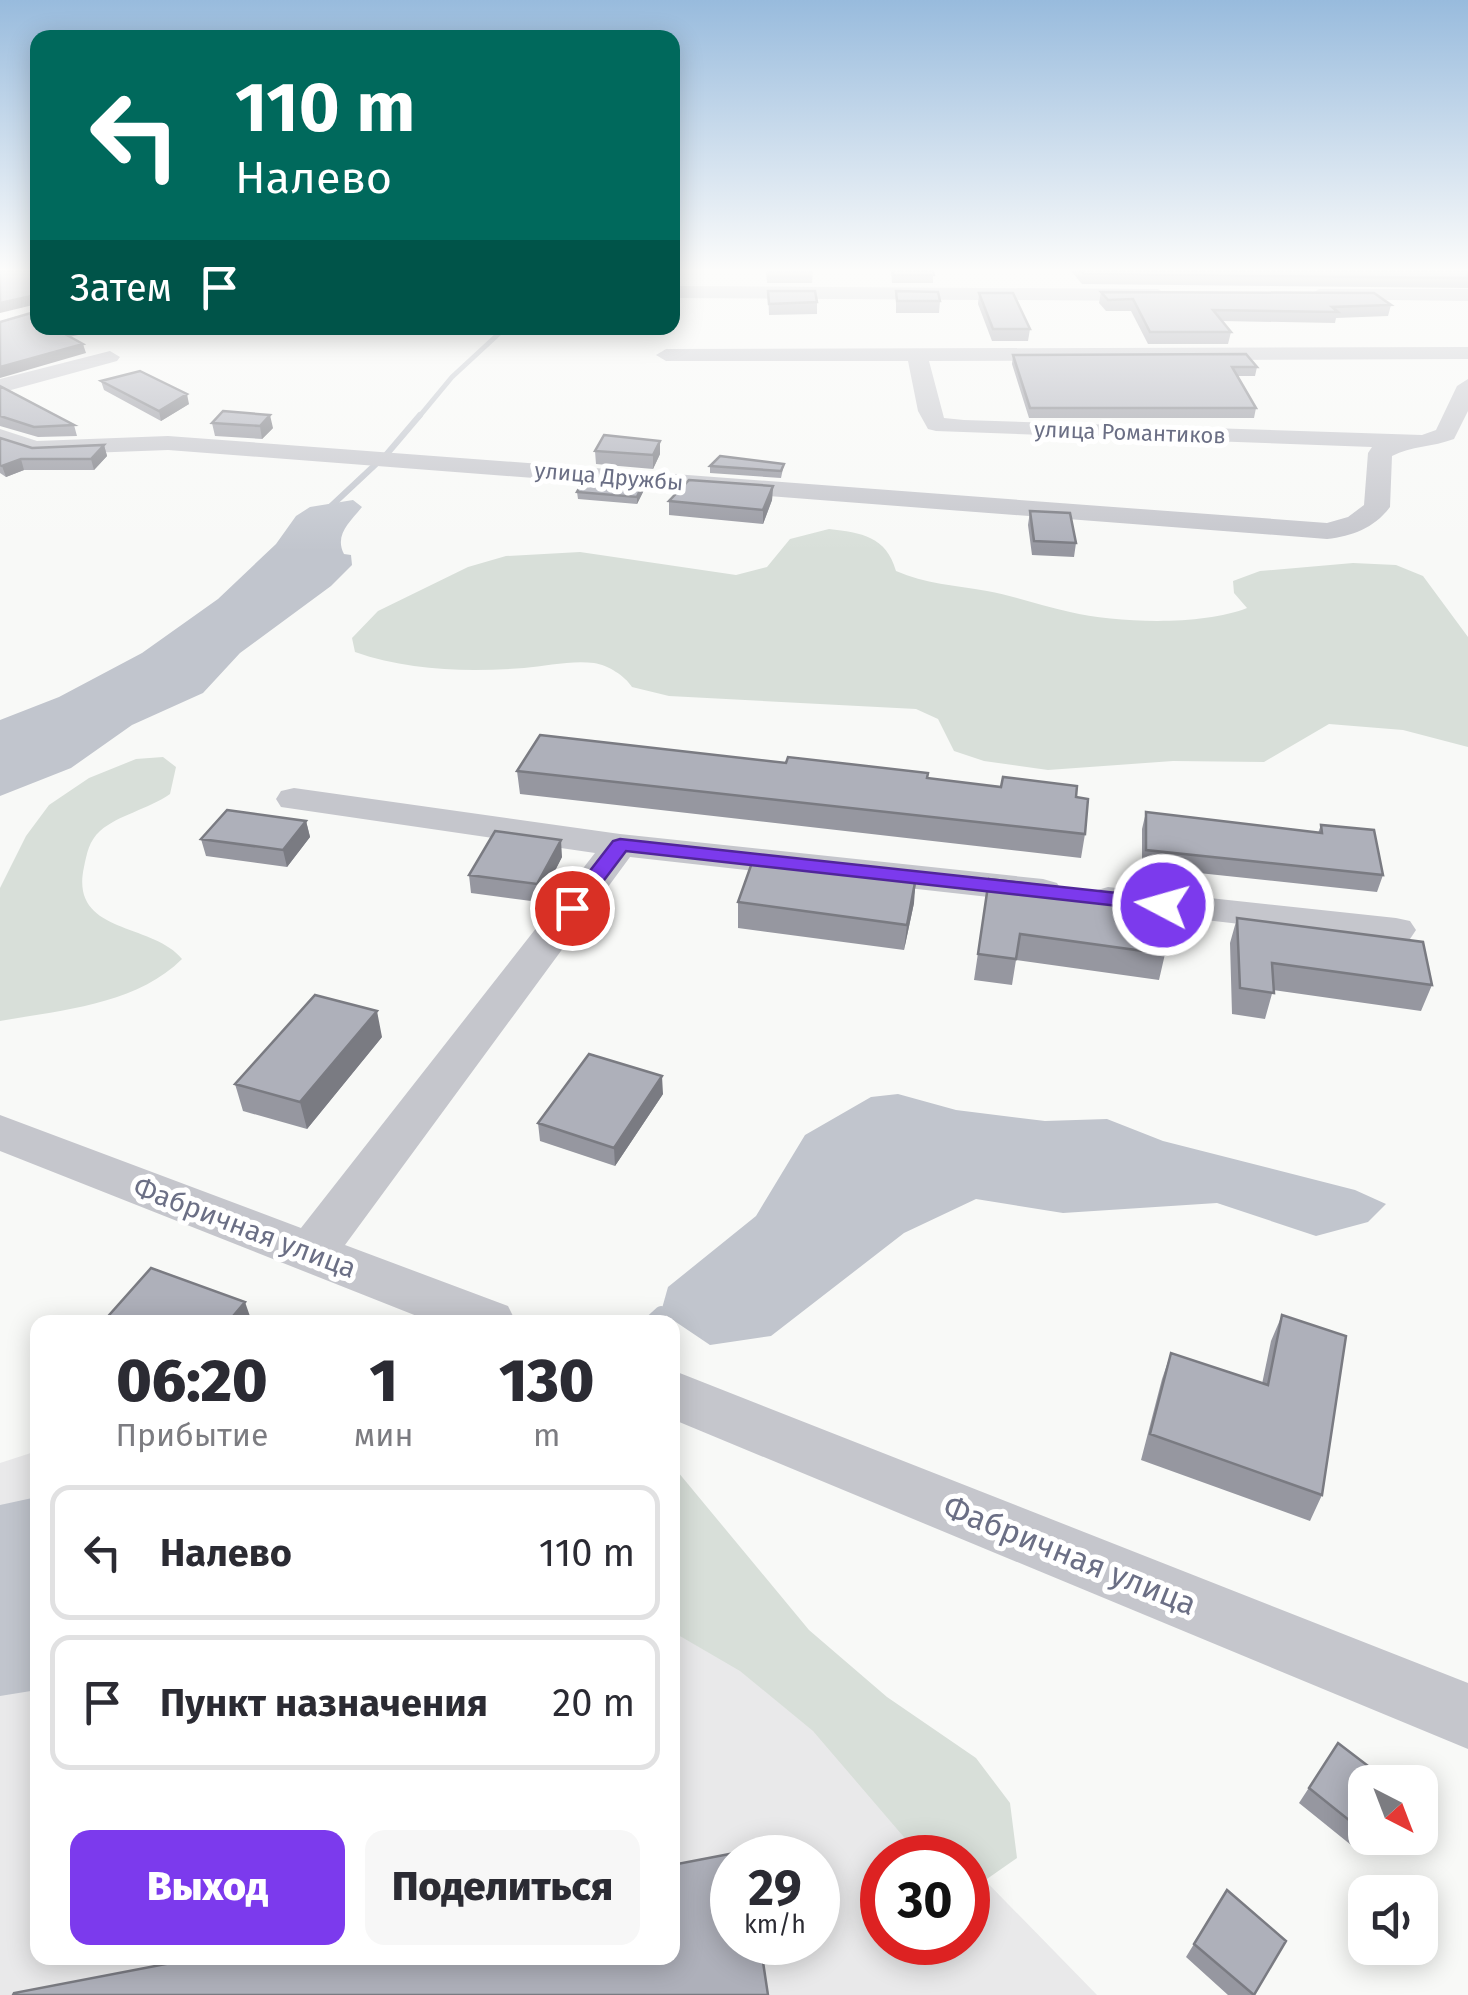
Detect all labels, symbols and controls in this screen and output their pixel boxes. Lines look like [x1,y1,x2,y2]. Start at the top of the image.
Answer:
text: 110 m [235,66,415,150]
icon: left [70,70,200,200]
text: Налево [235,151,392,205]
icon: arrive [192,260,247,315]
text: Затем [70,265,172,311]
street label: улица Романтиков [1034,416,1226,449]
street label: улица Дружбы [534,457,684,496]
position arrow [1111,853,1215,957]
pin [530,866,615,951]
icon: arrive [545,881,600,936]
street label: Фабричная улица [129,1170,361,1285]
text: 06:20 [116,1345,268,1417]
text: 1 [369,1345,398,1417]
text: 130 [499,1345,595,1417]
text: Прибытие [115,1416,268,1454]
text: мин [354,1416,413,1454]
text: m [533,1416,560,1454]
street label: Фабричная улица [938,1487,1202,1623]
icon: left [75,1525,130,1580]
text: Налево [160,1530,292,1576]
text: 110 m [539,1530,635,1576]
icon: arrive [75,1675,130,1730]
text: Пункт назначения [160,1680,488,1726]
text: 20 m [552,1680,635,1726]
north arrow [1348,1765,1438,1855]
map controls [1348,1765,1438,1965]
button: Выход [70,1830,345,1945]
button: Поделиться [365,1830,640,1945]
speed limit sign: 30 [860,1835,990,1965]
text: 29 [748,1858,802,1918]
button: sound [1348,1875,1438,1965]
text: km/h [744,1910,806,1940]

